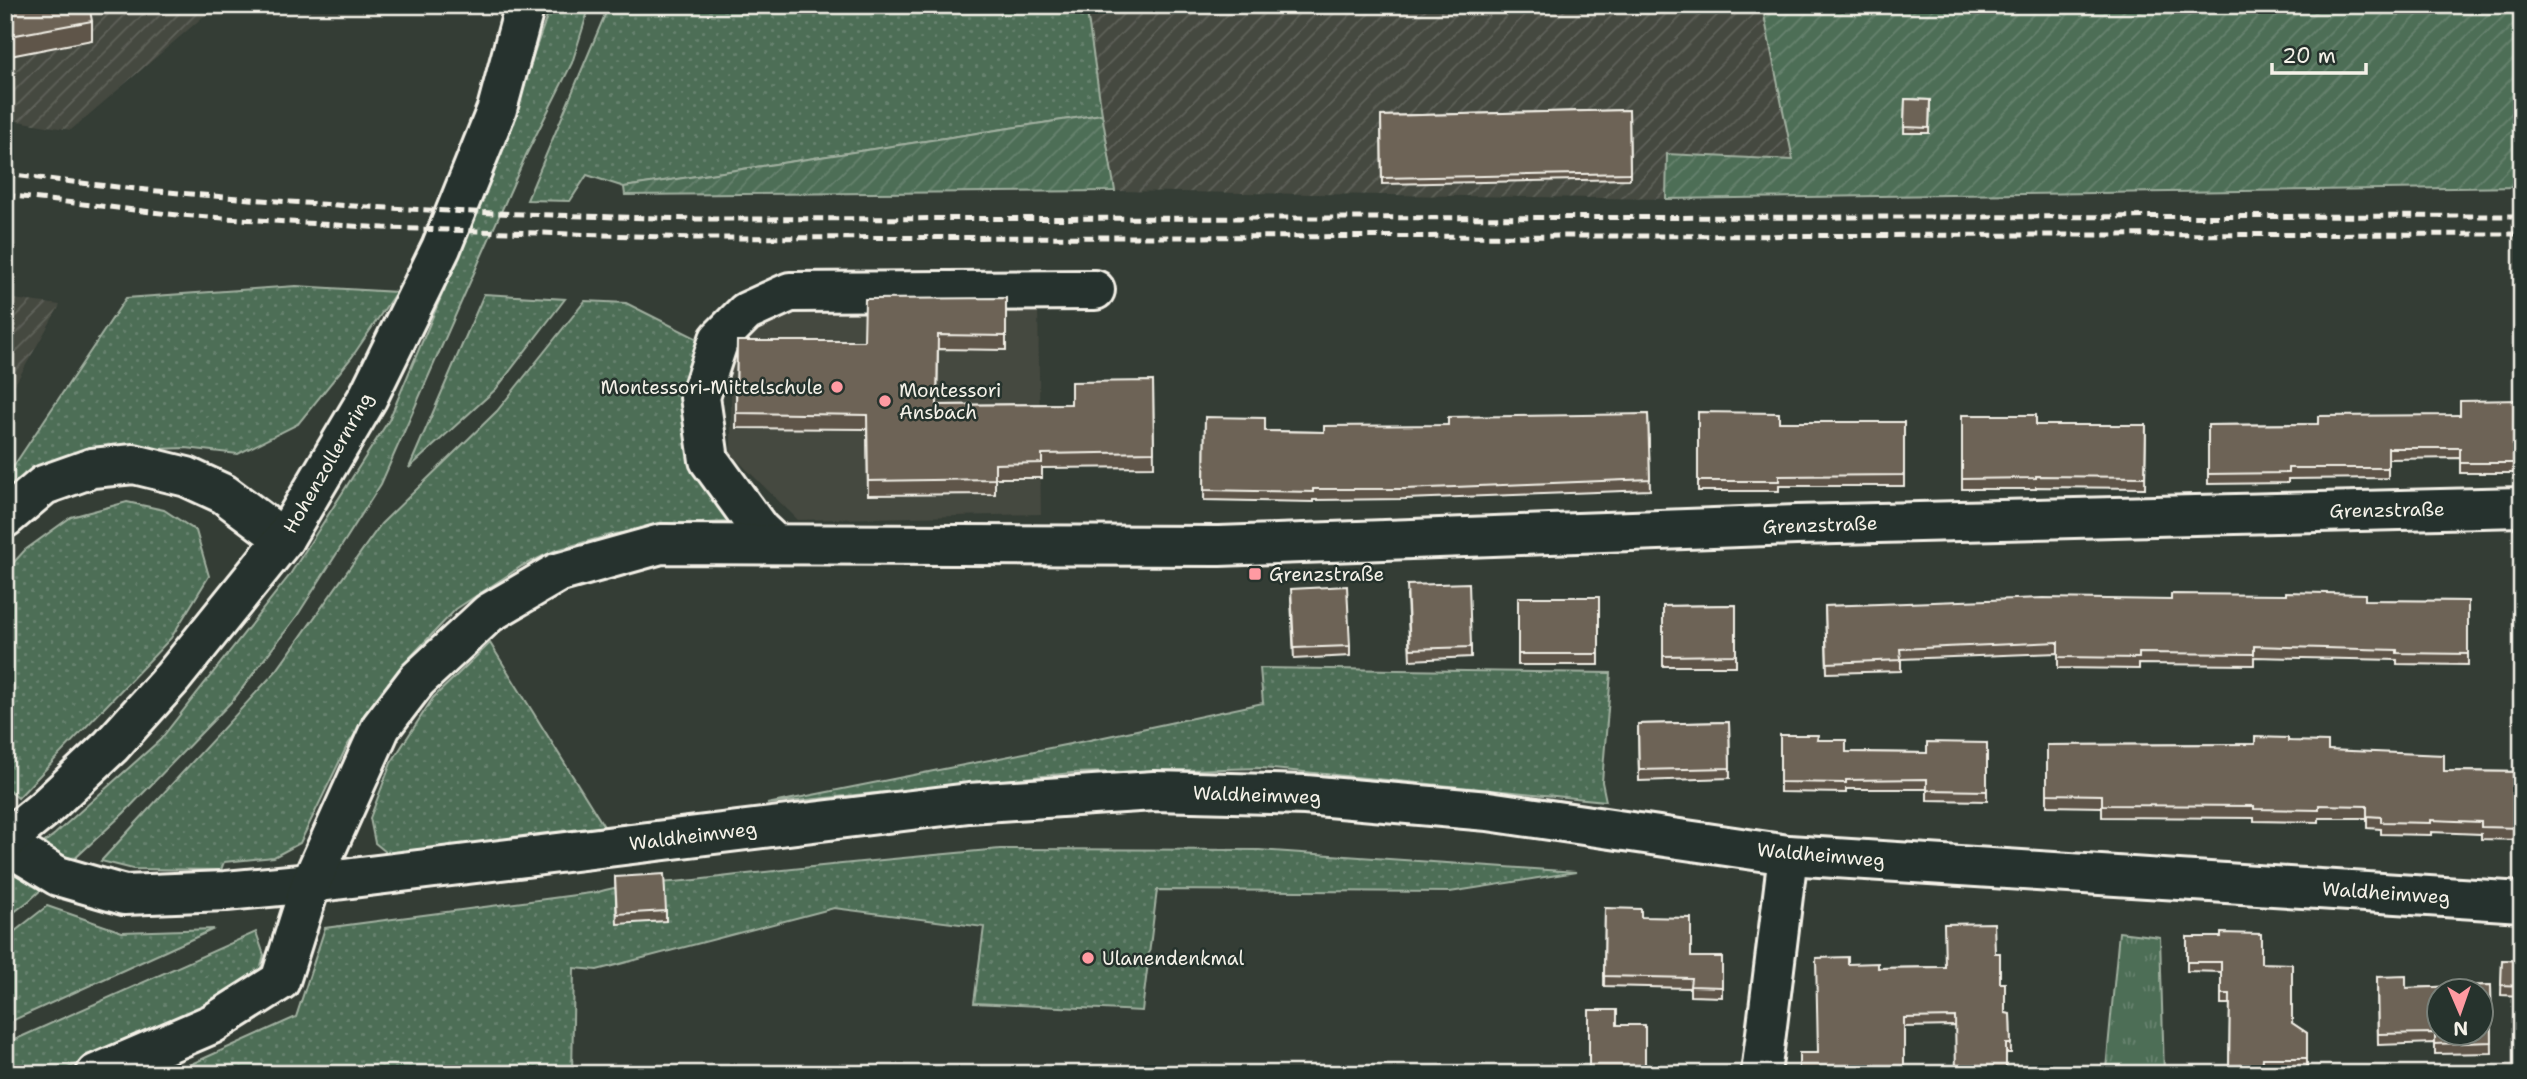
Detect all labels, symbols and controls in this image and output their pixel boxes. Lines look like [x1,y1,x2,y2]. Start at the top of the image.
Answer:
scale bar [2272,32,2366,76]
text: 20 m [2282,42,2336,70]
place label: Montessori-Mittelschule [601,375,823,400]
place label: Montessori Ansbach [899,378,1001,425]
marker: Montessori-Mittelschule [829,379,845,395]
street label: Hohenzollernring [277,388,379,538]
marker: Montessori Ansbach [877,393,893,409]
street label: Grenzstraße [2329,496,2445,524]
street label: Grenzstraße [1762,510,1878,540]
place label: Grenzstraße [1269,562,1384,587]
marker: Grenzstraße [1247,566,1263,582]
street label: Waldheimweg [1192,780,1322,810]
street label: Waldheimweg [628,816,758,856]
street label: Waldheimweg [1756,837,1886,873]
street label: Waldheimweg [2321,876,2451,910]
place label: Ulanendenkmal [1102,946,1245,971]
marker: Ulanendenkmal [1080,950,1096,966]
north arrow [2426,978,2496,1048]
text: N [2453,1016,2469,1041]

